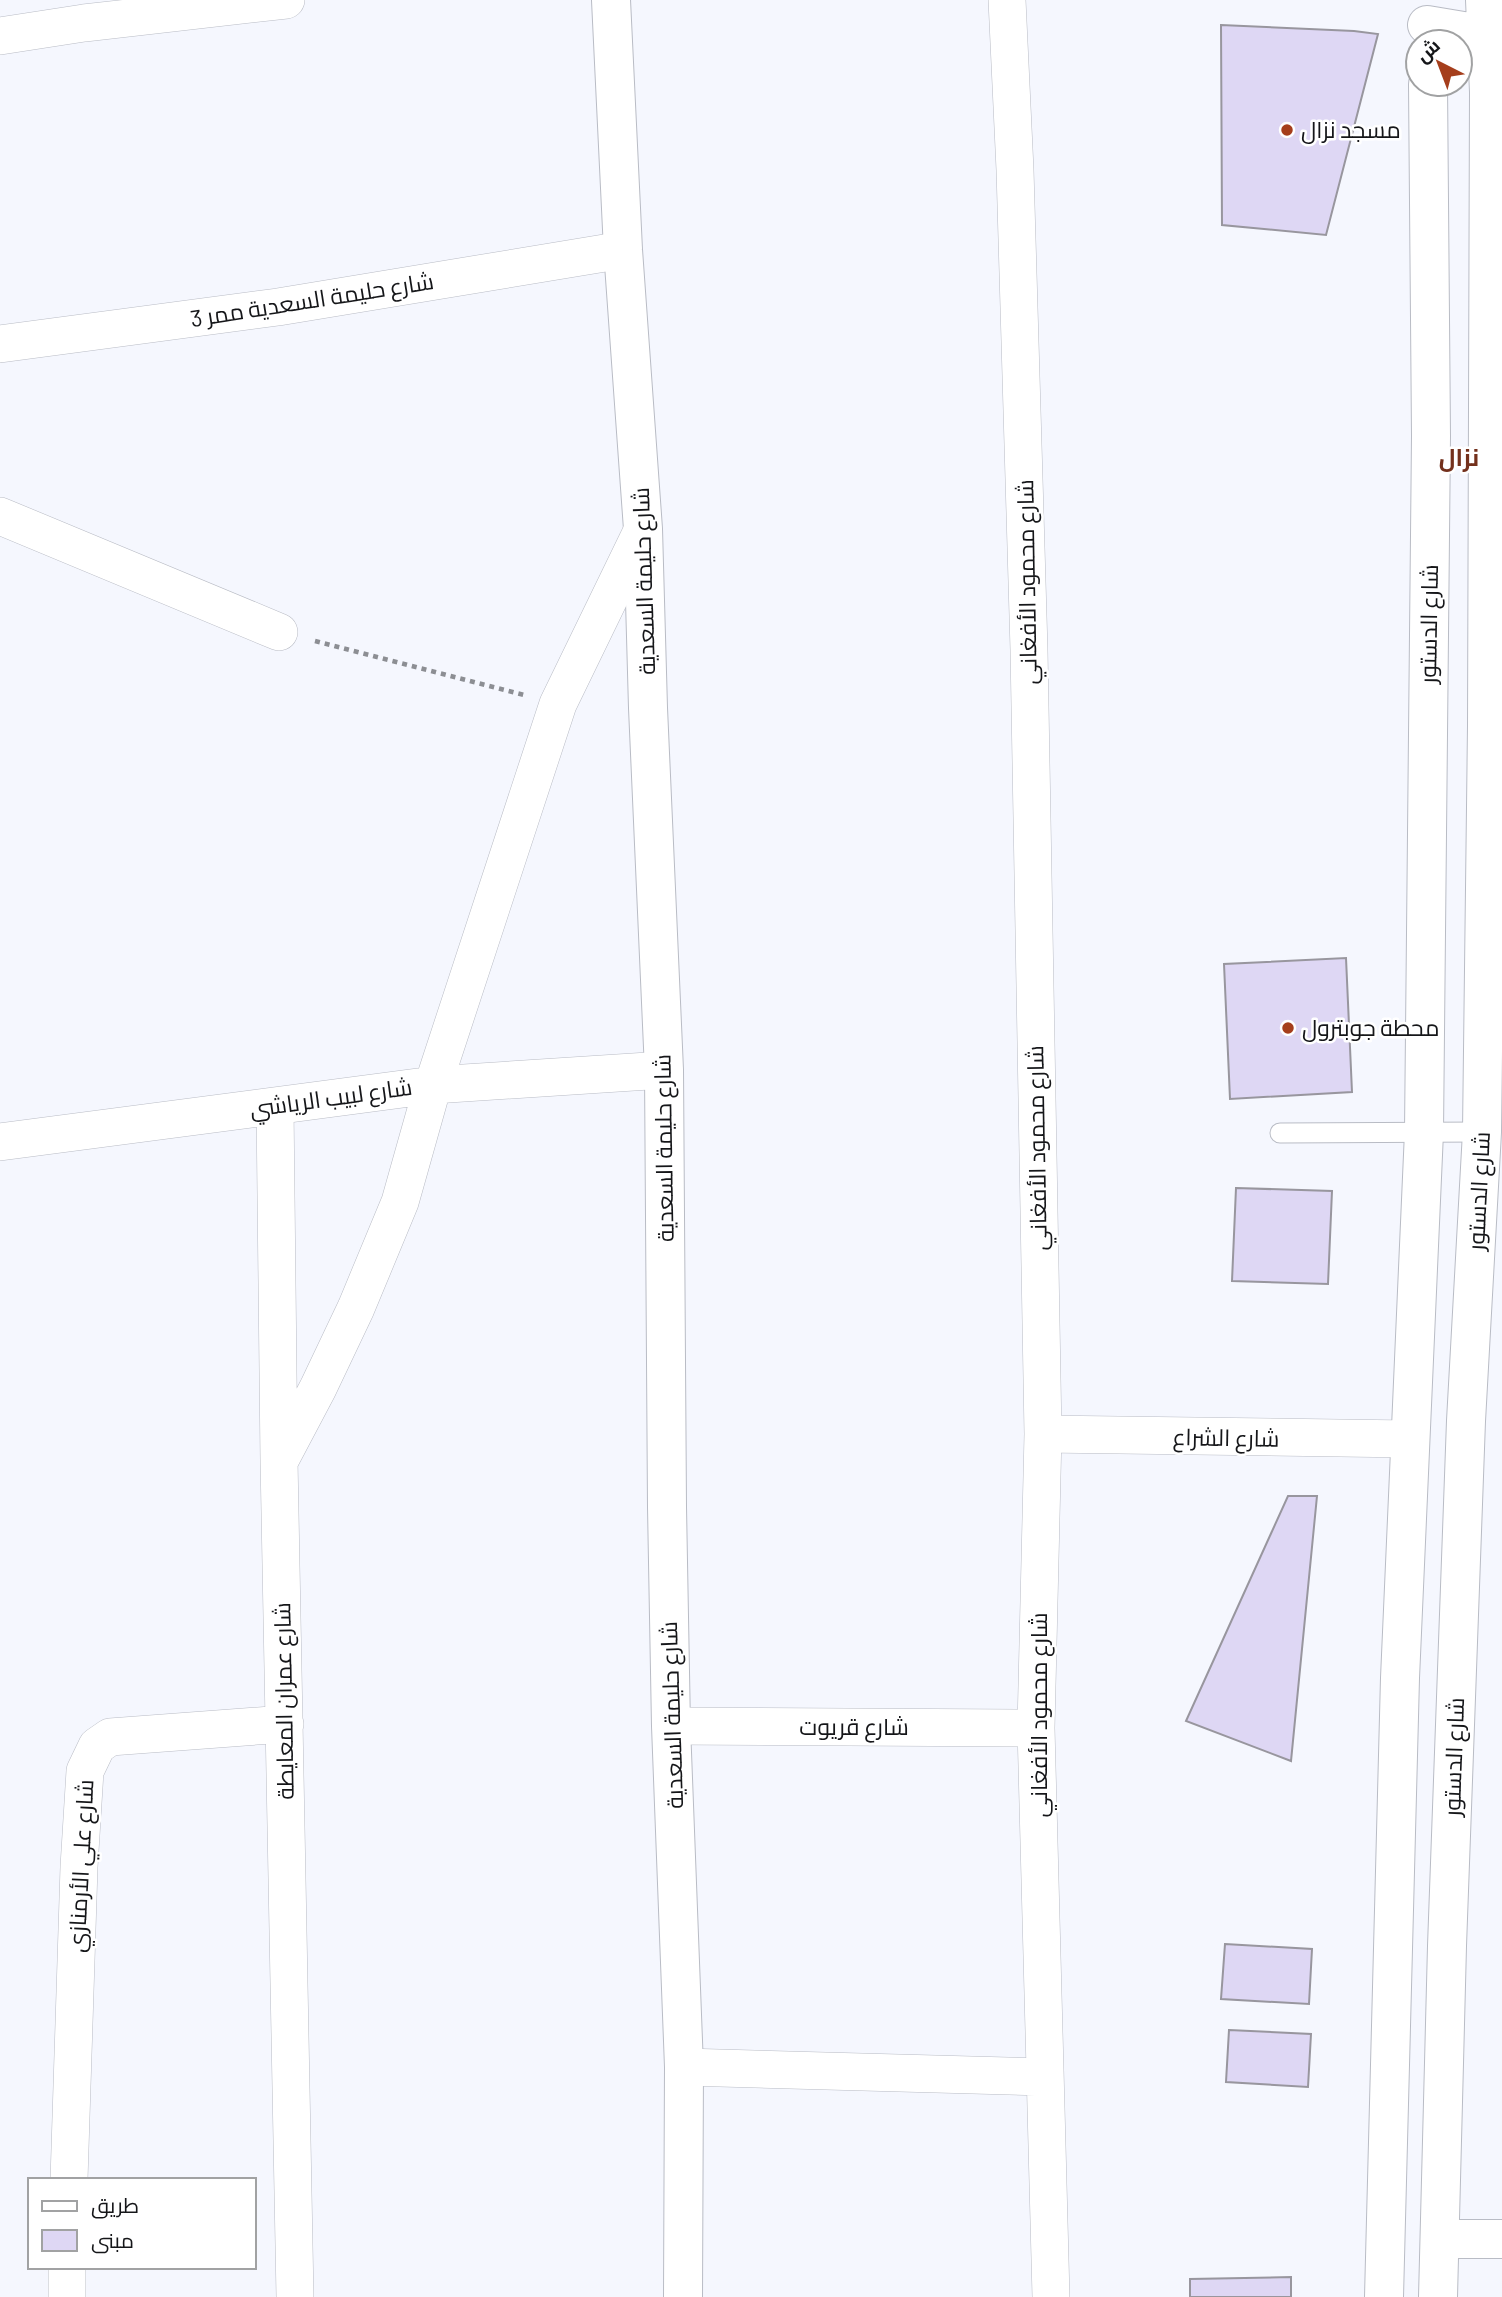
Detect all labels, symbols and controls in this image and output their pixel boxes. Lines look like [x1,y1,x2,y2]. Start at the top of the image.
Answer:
north arrow [1404,28,1474,98]
text: ش [1411,33,1445,67]
place label: مسجد نزال [1301,115,1401,144]
marker: مسجد نزال [1279,122,1295,138]
street label: شارع حليمة السعدية ممر 3 [188,266,436,335]
district label: نزال [1439,442,1479,472]
street label: شارع محمود الأفغاني [1010,479,1047,685]
street label: شارع حليمة السعدية [626,487,663,675]
street label: شارع الدستور [1413,564,1446,686]
place label: محطة جوبترول [1302,1013,1439,1042]
marker: محطة جوبترول [1280,1020,1296,1036]
street label: شارع محمود الأفغاني [1020,1045,1057,1251]
street label: شارع حليمة السعدية [647,1054,682,1242]
street label: شارع لبيب الرياشي [248,1072,414,1126]
street label: شارع الدستور [1461,1131,1498,1253]
street label: شارع الشراع [1172,1422,1280,1455]
street label: شارع عمران المعايطة [267,1602,302,1800]
street label: شارع محمود الأفغاني [1024,1612,1057,1818]
street label: شارع حليمة السعدية [654,1621,691,1809]
street label: شارع الدستور [1437,1697,1472,1819]
street label: شارع قريوت [799,1712,909,1743]
street label: شارع علي الأرمنازي [61,1779,104,1954]
legend [28,2178,256,2269]
text: طريق [91,2192,139,2219]
text: مبنى [91,2227,134,2254]

